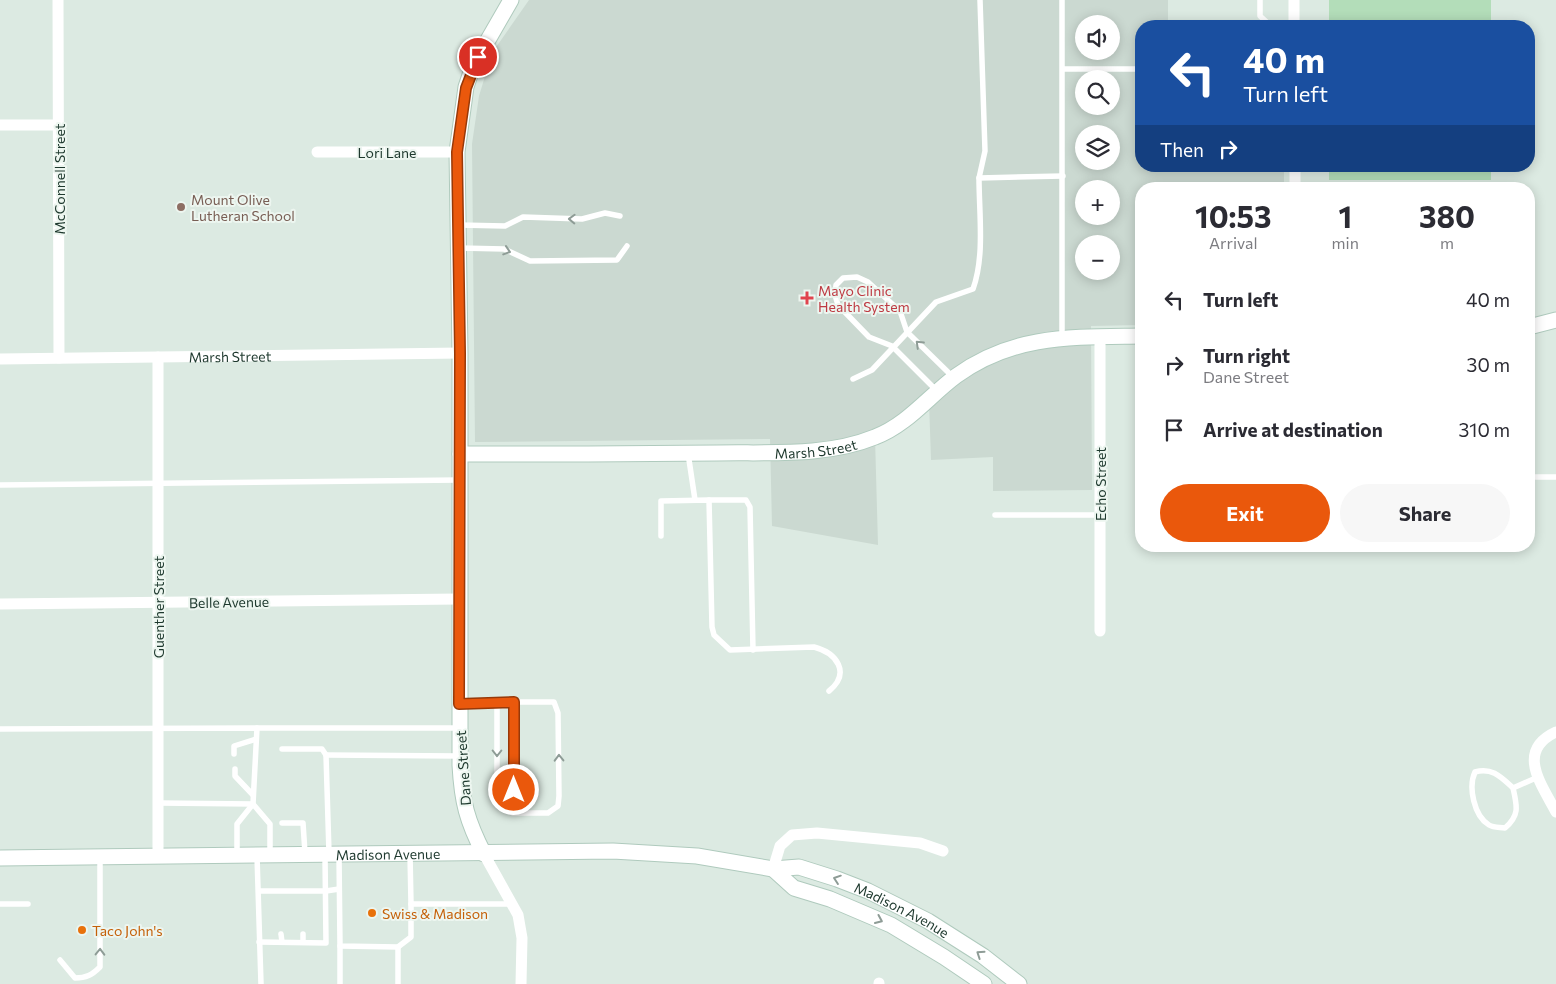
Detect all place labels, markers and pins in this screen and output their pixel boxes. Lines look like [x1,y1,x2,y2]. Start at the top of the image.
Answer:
pin [457,36,499,78]
place label: Mount Olive Lutheran School [191,191,295,224]
marker: Mount Olive Lutheran School [175,201,187,213]
place label: Mayo Clinic Health System [818,282,910,315]
marker: Mayo Clinic Health System [800,291,814,305]
place label: Swiss & Madison [382,905,488,922]
marker: Swiss & Madison [366,907,378,919]
place label: Taco John's [92,922,163,939]
marker: Taco John's [76,924,88,936]

